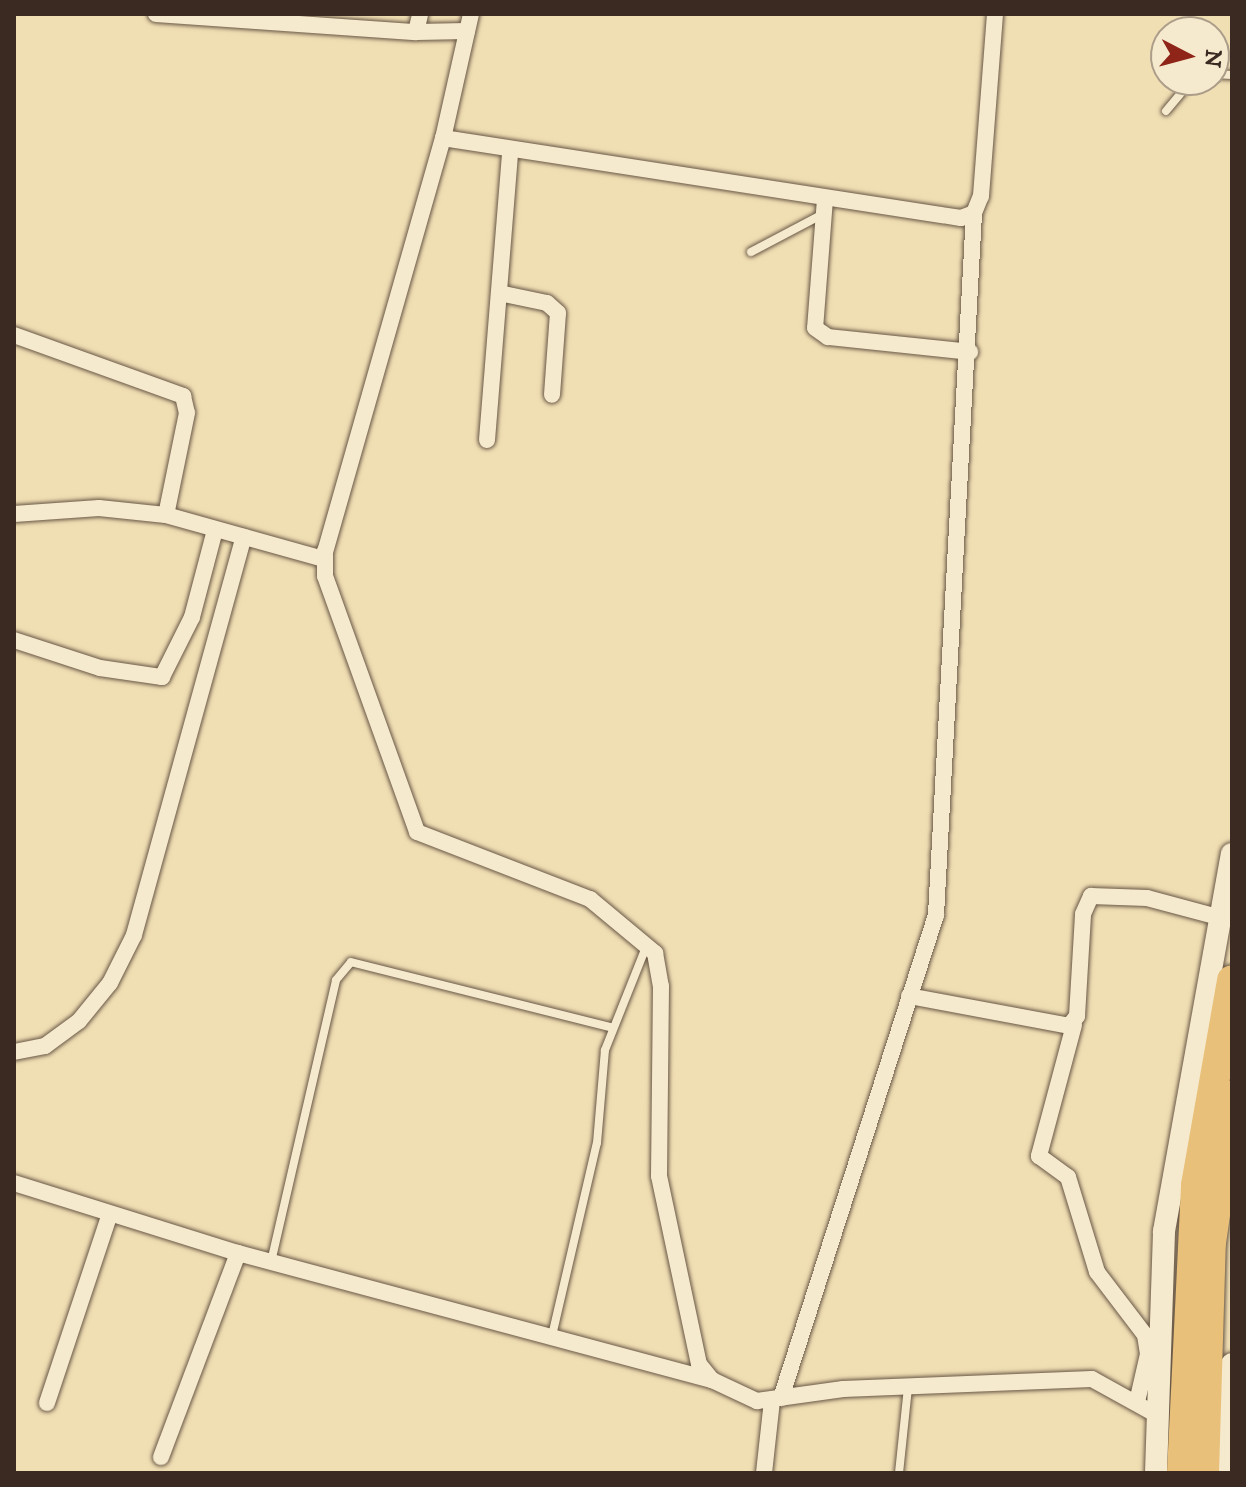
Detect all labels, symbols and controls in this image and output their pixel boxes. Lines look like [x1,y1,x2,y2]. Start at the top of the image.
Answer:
north arrow [1150,16,1230,96]
text: N [1198,48,1227,69]

